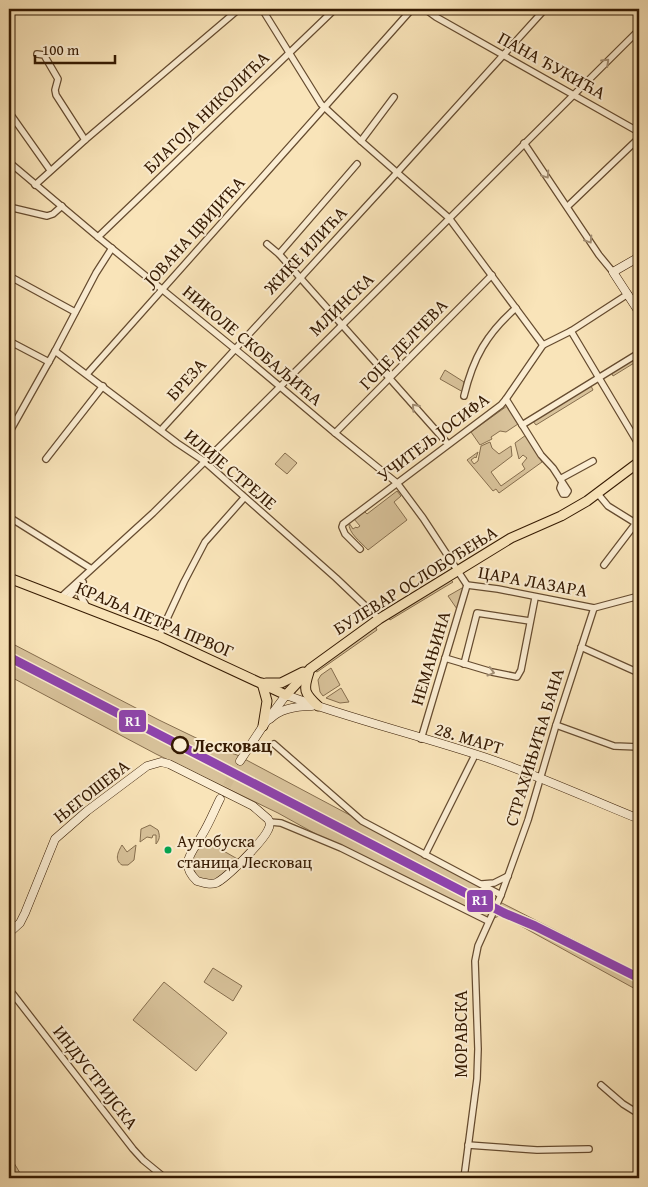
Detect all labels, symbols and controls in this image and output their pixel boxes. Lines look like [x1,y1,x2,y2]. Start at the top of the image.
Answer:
street label: ПАНА ЂУКИЋА [493,24,611,106]
scale bar [35,32,115,64]
text: 100 m [42,39,80,60]
street label: БЛАГОЈА НИКОЛИЋА [137,44,275,180]
one-way arrow [600,59,609,68]
one-way arrow [540,169,549,178]
street label: ЈОВАНА ЦВИЈИЋА [136,170,251,294]
street label: ЖИКЕ ИЛИЋА [256,200,353,301]
one-way arrow [583,234,592,243]
street label: МЛИНСКА [302,266,380,342]
street label: НИКОЛЕ СКОБАЉИЋА [177,278,329,412]
street label: ГОЦЕ ДЕЛЧЕВА [352,292,454,396]
street label: БРЕЗА [160,352,213,406]
street label: УЧИТЕЉ ЈОСИФА [371,386,495,488]
one-way arrow [412,404,421,413]
street label: ИЛИЈЕ СТРЕЛЕ [179,422,283,516]
street label: БУЛЕВАР ОСЛОБОЂЕЊА [328,518,502,642]
street label: ЦАРА ЛАЗАРА [476,558,590,604]
street label: КРАЉА ПЕТРА ПРВОГ [72,574,238,665]
street label: НЕМАЊИНА [403,607,457,708]
street label: СТРАХИЊИЋА БАНА [497,665,571,829]
one-way arrow [487,666,496,677]
line badge: R1 [118,709,147,733]
text: R1 [125,711,141,731]
street label: 28. МАРТ [431,715,507,761]
place label: Лесковац [193,732,273,759]
marker: Лесковац [171,736,189,754]
street label: ЊЕГОШЕВА [47,753,135,829]
place label: Аутобуска станица Лесковац [177,828,313,874]
marker: Аутобуска станица Лесковац [163,845,173,855]
line badge: R1 [466,889,494,913]
text: R1 [472,890,488,910]
street label: МОРАВСКА [447,990,474,1078]
street label: ИНДУСТРИЈСКА [47,1019,145,1135]

